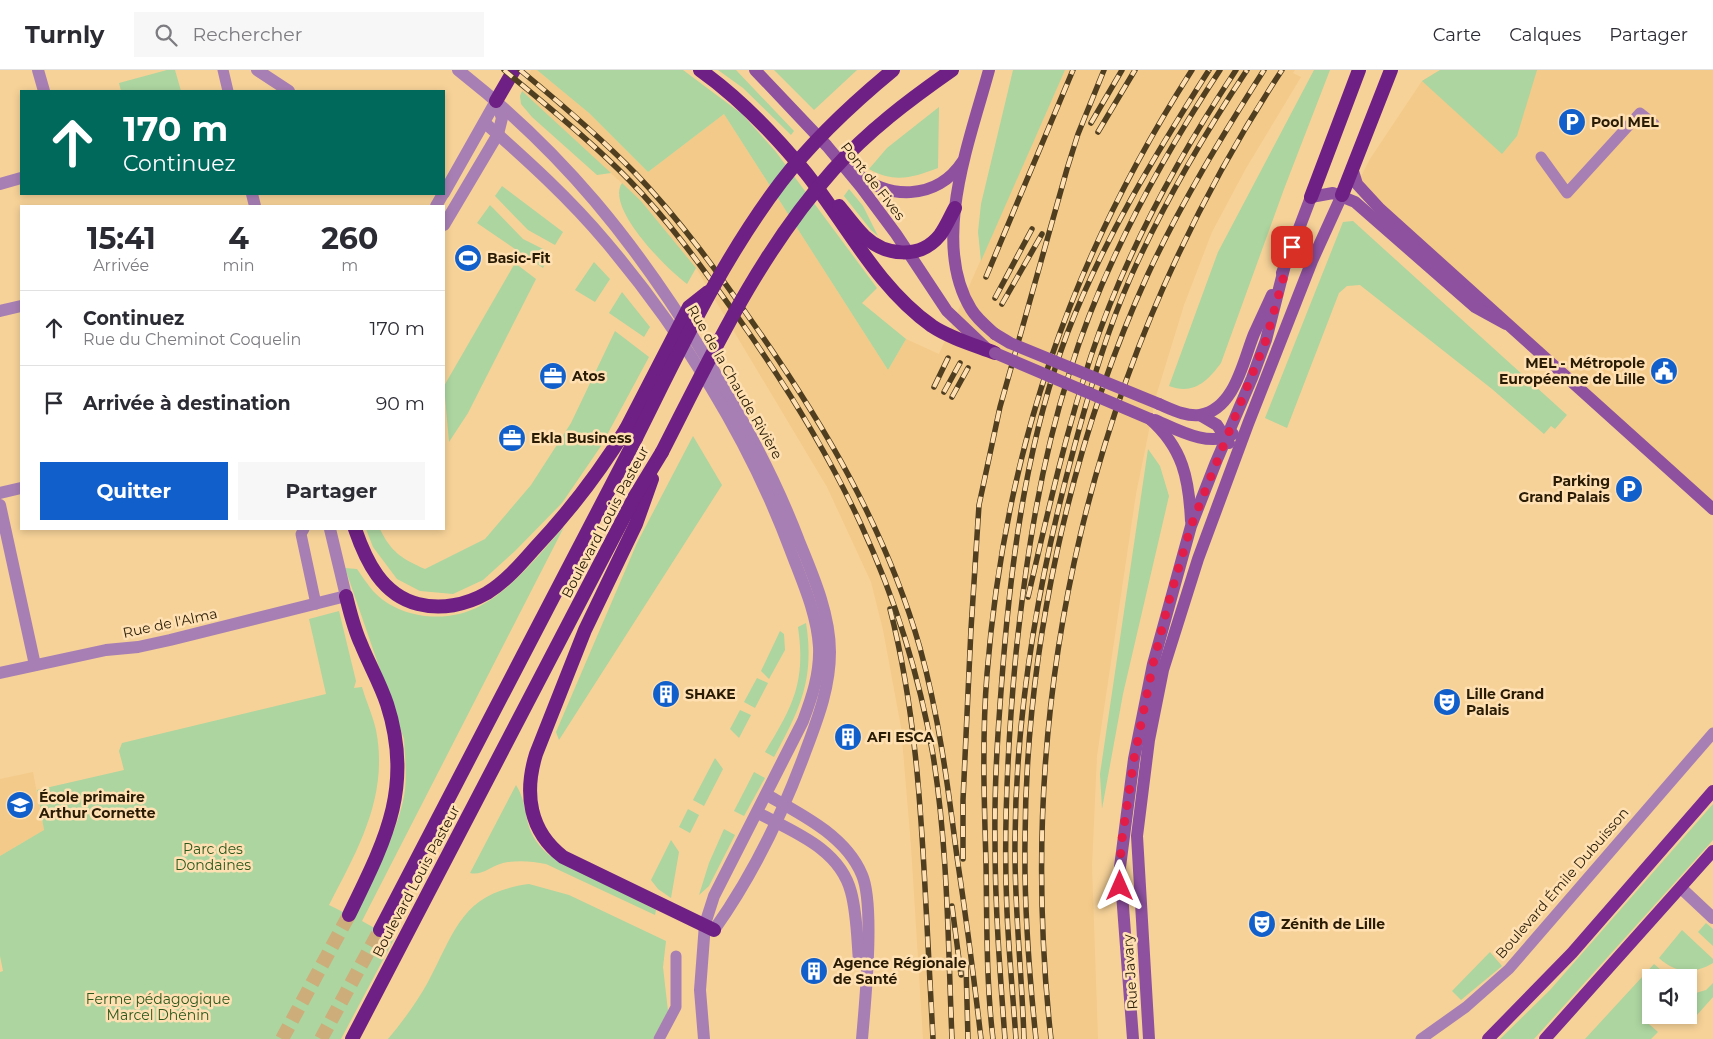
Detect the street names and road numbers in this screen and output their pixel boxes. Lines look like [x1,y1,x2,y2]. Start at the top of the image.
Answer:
street label: Pont de Fives [837,138,909,224]
street label: Rue de la Chaude Rivière [683,302,787,462]
street label: Boulevard Louis Pasteur [557,443,653,601]
street label: Rue de l'Alma [121,604,219,642]
street label: Boulevard Louis Pasteur [368,802,464,960]
street label: Boulevard Émile Dubuisson [1491,804,1633,962]
street label: Rue Javary [1118,933,1142,1010]

